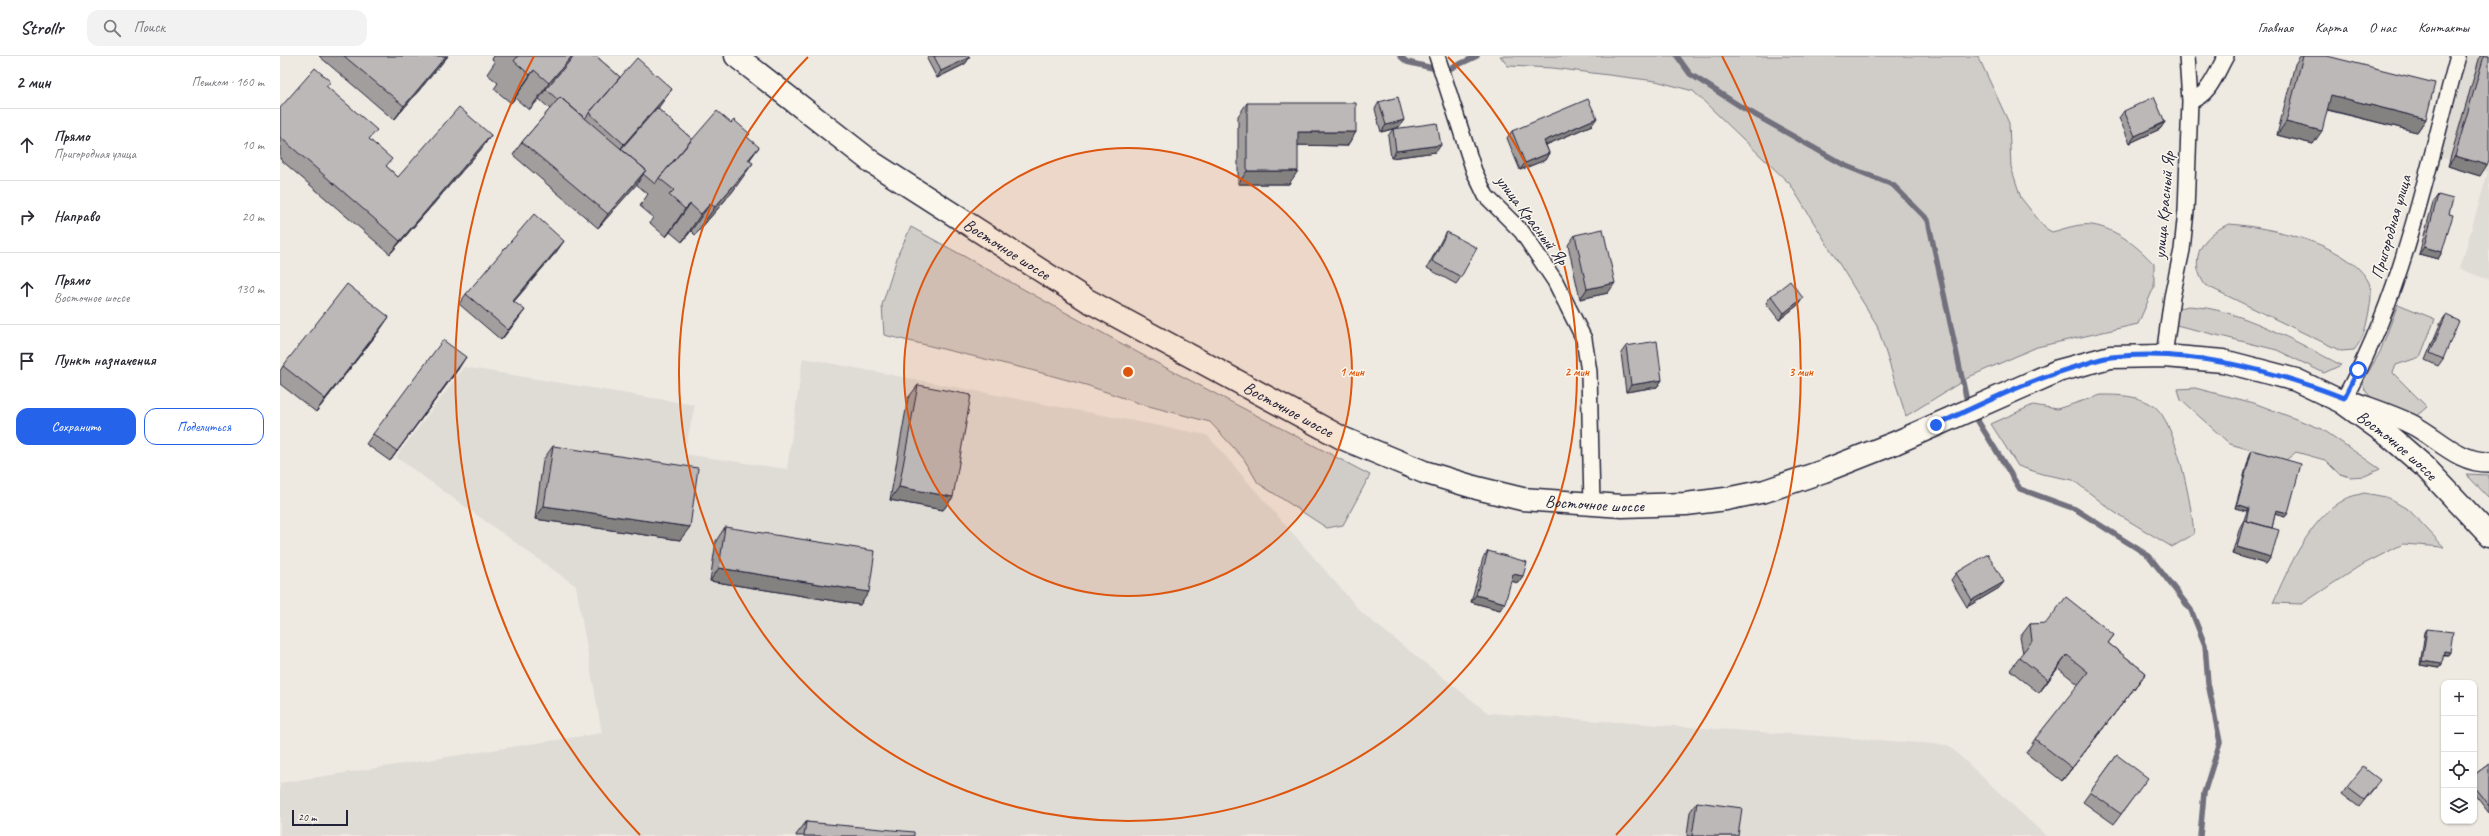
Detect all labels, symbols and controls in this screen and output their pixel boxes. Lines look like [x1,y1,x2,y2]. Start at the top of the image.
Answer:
search box [87,10,367,46]
text: Strollr [20,16,63,40]
icon: search [101,17,123,39]
text: Поиск [133,18,165,37]
text: Главная [2258,19,2293,36]
text: Карта [2315,19,2347,36]
text: О нас [2369,19,2396,36]
text: Контакты [2418,19,2469,36]
text: 2 мин [16,72,51,93]
text: Пешком · 160 m [191,74,264,90]
text: Прямо [54,127,90,146]
icon: ahead [16,134,38,156]
text: 10 m [242,137,264,153]
text: Пригородная улица [54,146,136,162]
street label: улица Красный Яр [2149,149,2179,261]
street label: улица Красный Яр [1491,170,1574,271]
street label: Пригородная улица [2366,172,2416,281]
icon: right [16,206,38,228]
text: Направо [54,207,100,226]
text: 20 m [242,209,264,225]
street label: Восточное шоссе [960,213,1056,285]
text: Прямо [54,271,90,290]
icon: ahead [16,278,38,300]
text: 130 m [236,281,264,297]
text: Восточное шоссе [54,290,129,306]
icon: arrive [16,350,38,372]
text: Пункт назначения [54,351,156,370]
route start [2349,361,2367,379]
text: 1 мин [1340,364,1365,380]
text: 2 мин [1565,364,1590,380]
text: 3 мин [1789,364,1814,380]
centre of rings [1121,365,1135,379]
street label: Восточное шоссе [1240,376,1338,442]
street label: Восточное шоссе [2353,405,2443,485]
button: Сохранить [16,408,136,445]
button: Поделиться [144,408,264,445]
route end [1927,416,1945,434]
street label: Восточное шоссе [1544,490,1646,517]
map controls [2441,680,2477,824]
button: + [2441,680,2477,716]
button: − [2441,716,2477,752]
button: locate [2441,752,2477,788]
button: layers [2441,788,2477,824]
scale bar [292,808,348,827]
text: 20 m [298,810,317,824]

